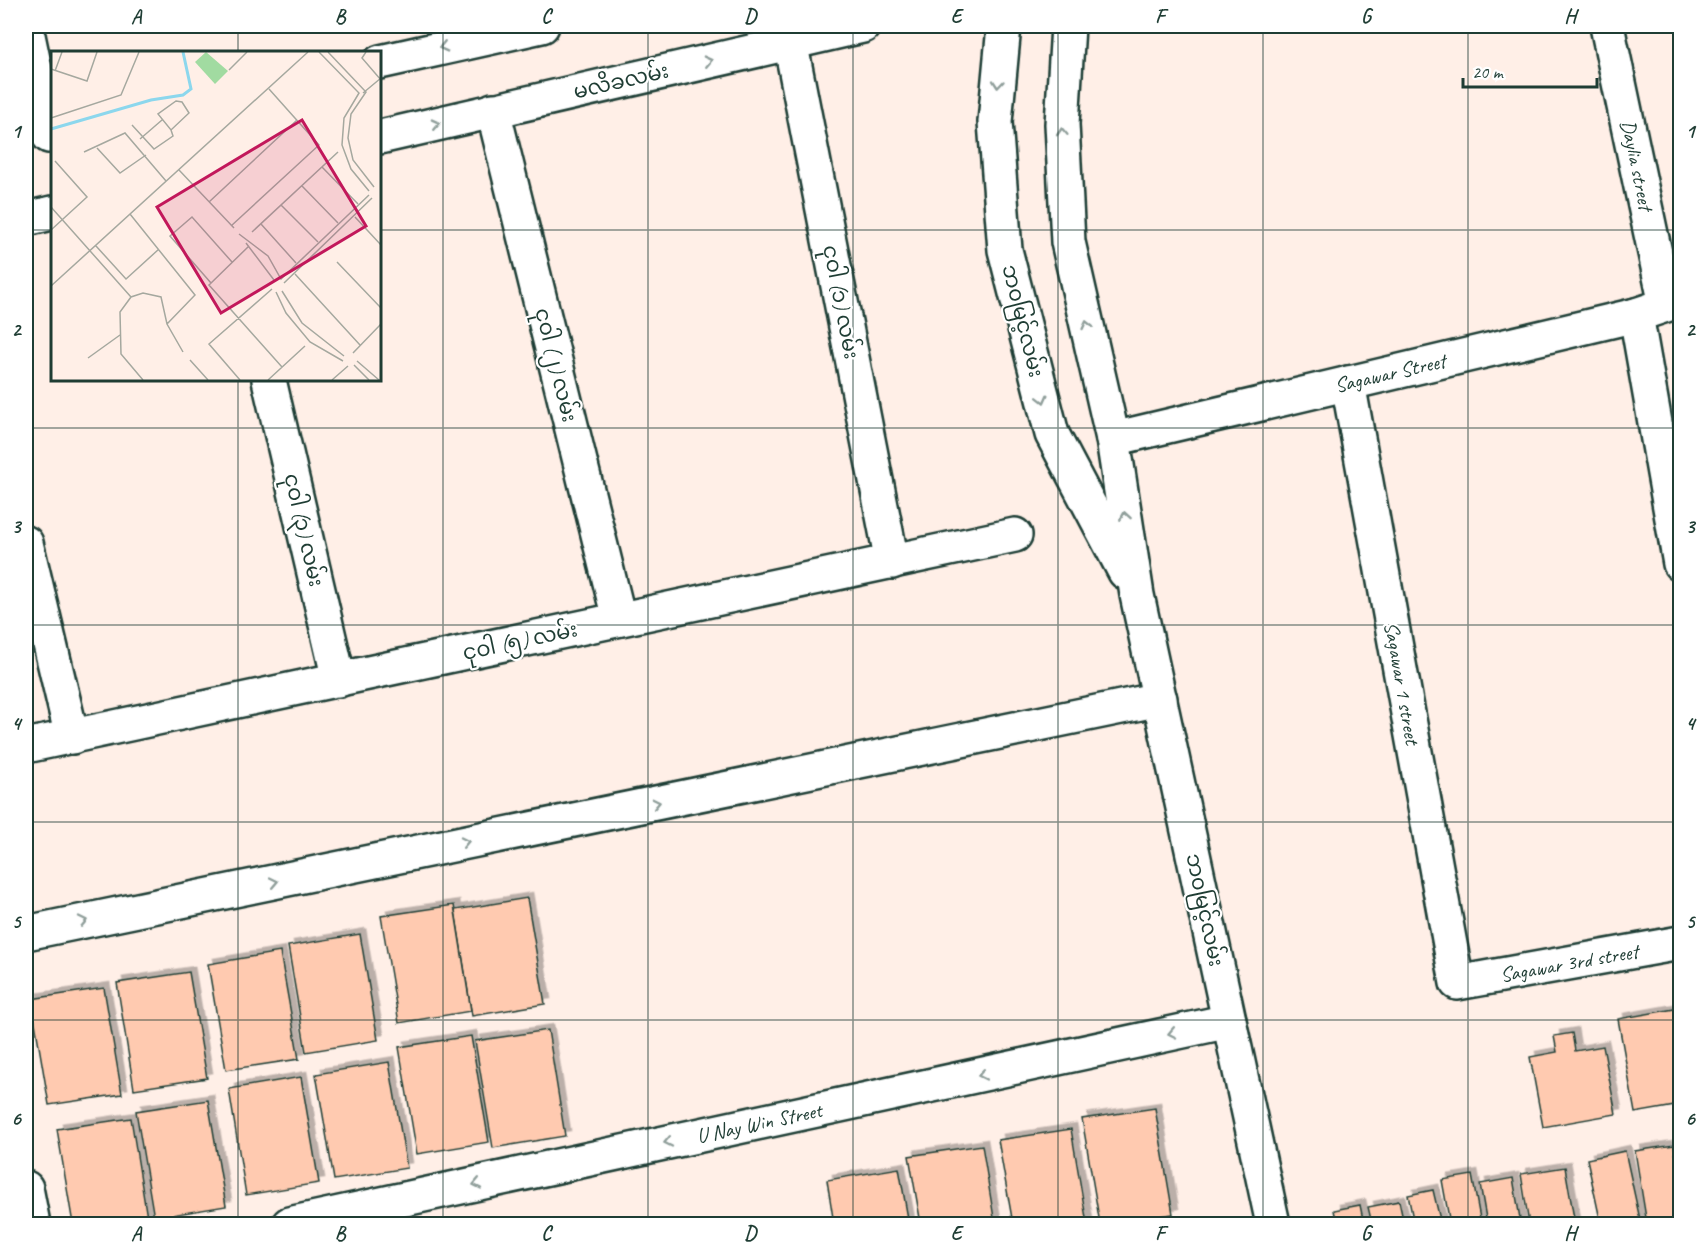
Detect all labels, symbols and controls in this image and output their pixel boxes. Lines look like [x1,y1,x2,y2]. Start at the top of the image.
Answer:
text: A [131,4,143,29]
text: B [335,4,347,29]
text: C [541,4,553,29]
text: D [744,4,758,29]
text: E [951,4,965,29]
text: F [1155,4,1169,29]
text: G [1361,4,1374,29]
text: H [1564,4,1579,29]
one-way arrow [439,40,449,53]
inset map [51,51,381,381]
scale bar [1463,51,1596,89]
street label: မလိခလမ်း [570,54,671,105]
one-way arrow [703,55,713,68]
text: 20 m [1472,61,1505,83]
one-way arrow [992,79,1005,88]
one-way arrow [431,118,441,131]
street label: Daylia street [1615,118,1660,215]
text: 1 [12,119,23,144]
text: 1 [1686,119,1697,144]
one-way arrow [1056,128,1069,137]
street label: ငုဝါ (၁) လမ်း [813,242,868,362]
street label: ဘ၀မြင့်လမ်း [993,261,1052,381]
street label: ငုဝါ (၂) လမ်း [525,305,586,426]
text: 2 [12,317,23,342]
text: 2 [1686,317,1697,342]
one-way arrow [1082,320,1095,330]
street label: Sagawar Street [1332,347,1451,398]
one-way arrow [1035,394,1048,404]
street label: ငုဝါ (၃) လမ်း [274,470,333,590]
one-way arrow [1120,512,1132,521]
text: 3 [12,514,23,539]
text: 3 [1686,514,1697,539]
street label: ငုဝါ (၅) လမ်း [460,613,581,670]
street label: Sagawar 1 street [1378,620,1426,748]
text: 4 [12,711,24,736]
text: 4 [1686,711,1698,736]
one-way arrow [650,797,660,810]
one-way arrow [459,836,469,849]
street label: ဘ၀မြင့်လမ်း [1176,850,1233,970]
one-way arrow [268,876,278,889]
text: 5 [12,909,23,934]
text: 5 [1686,909,1697,934]
one-way arrow [78,915,88,928]
street label: Sagawar 3rd street [1498,938,1643,988]
one-way arrow [1167,1026,1177,1039]
one-way arrow [977,1067,987,1080]
street label: U Nay Win Street [694,1097,826,1149]
text: 6 [11,1106,22,1131]
text: 6 [1685,1106,1696,1131]
one-way arrow [663,1135,673,1148]
one-way arrow [472,1177,482,1190]
text: A [131,1221,143,1246]
text: B [335,1221,347,1246]
text: C [541,1221,553,1246]
text: D [744,1221,758,1246]
text: E [951,1221,965,1246]
text: F [1155,1221,1169,1246]
text: G [1361,1221,1374,1246]
text: H [1564,1221,1579,1246]

